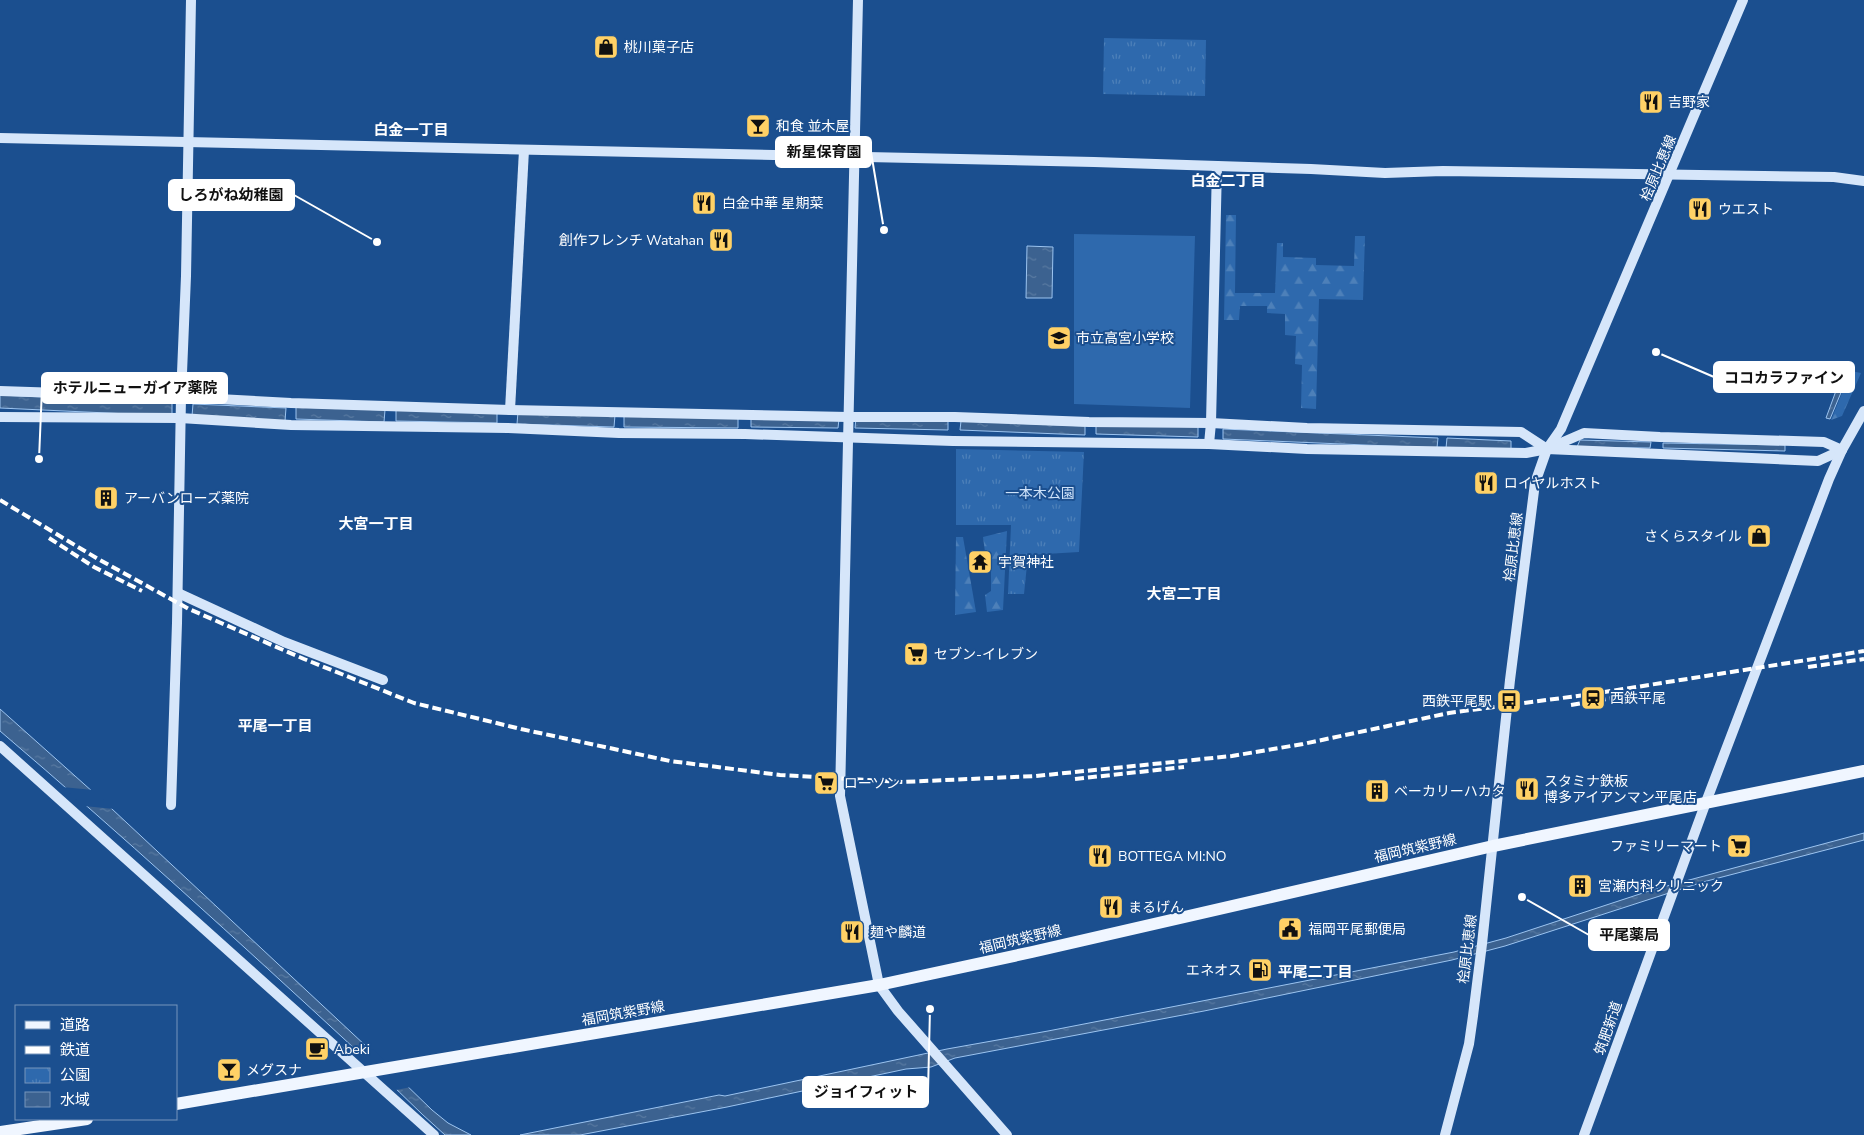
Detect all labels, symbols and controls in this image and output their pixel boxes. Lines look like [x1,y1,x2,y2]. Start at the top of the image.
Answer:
shop icon: 桃川菓子店 [593,34,619,60]
place label: 桃川菓子店 [624,38,694,57]
restaurant icon: 吉野家 [1638,89,1664,115]
place label: 吉野家 [1668,93,1710,112]
bar icon: 和食 並木屋 [745,113,771,139]
place label: 和食 並木屋 [776,117,850,136]
district label: 白金一丁目 [373,120,449,140]
street label: 桧原比恵線 [1636,132,1681,204]
callout: 新星保育園 [776,137,871,167]
text: 新星保育園 [786,142,862,162]
district label: 白金二丁目 [1190,171,1266,191]
callout: しろがね幼稚園 [169,180,294,210]
text: しろがね幼稚園 [178,185,284,205]
restaurant icon: 白金中華 星期菜 [691,190,717,216]
place label: 白金中華 星期菜 [722,194,824,213]
restaurant icon: ウエスト [1687,196,1713,222]
place label: ウエスト [1718,200,1774,219]
restaurant icon: 創作フレンチ Watahan [708,227,734,253]
place label: 創作フレンチ Watahan [559,231,704,250]
school or university icon: 市立高宮小学校 [1046,325,1072,351]
place label: 市立高宮小学校 [1076,329,1174,348]
callout: ココカラファイン [1714,362,1854,392]
text: ココカラファイン [1724,368,1844,388]
callout: ホテルニューガイア薬院 [42,373,227,403]
text: ホテルニューガイア薬院 [52,378,218,398]
restaurant icon: ロイヤルホスト [1473,470,1499,496]
place label: ロイヤルホスト [1504,474,1602,493]
park label: 一本木公園 [1005,484,1075,503]
building icon: アーバンローズ薬院 [93,485,119,511]
place label: アーバンローズ薬院 [124,489,249,508]
street label: 桧原比恵線 [1500,511,1527,583]
district label: 大宮一丁目 [338,514,414,534]
shop icon: さくらスタイル [1746,523,1772,549]
place label: さくらスタイル [1644,527,1742,546]
temple icon: 宇賀神社 [967,549,993,575]
place label: 宇賀神社 [998,553,1054,572]
district label: 大宮二丁目 [1146,584,1222,604]
supermarket icon: セブン-イレブン [903,641,929,667]
place label: セブン-イレブン [934,645,1038,664]
station icon: 西鉄平尾 [1580,685,1606,711]
bus stop icon: 西鉄平尾駅 [1496,688,1522,714]
place label: 西鉄平尾 [1610,689,1666,708]
place label: 西鉄平尾駅 [1422,692,1492,711]
district label: 平尾一丁目 [237,716,313,736]
supermarket icon: ローソン [813,770,839,796]
place label: スタミナ鉄板 博多アイアンマン平尾店 [1544,772,1697,807]
place label: ローソン [844,774,900,793]
restaurant icon: スタミナ鉄板 博多アイアンマン平尾店 [1514,776,1540,802]
building icon: ベーカリーハカタ [1364,778,1390,804]
place label: ベーカリーハカタ [1394,782,1506,801]
street label: 福岡筑紫野線 [1372,830,1458,867]
supermarket icon: ファミリーマート [1726,833,1752,859]
place label: ファミリーマート [1610,837,1722,856]
restaurant icon: BOTTEGA MI:NO [1087,843,1113,869]
place label: BOTTEGA MI:NO [1118,847,1227,866]
building icon: 宮瀬内科クリニック [1567,873,1593,899]
place label: 宮瀬内科クリニック [1598,877,1724,896]
restaurant icon: まるげん [1098,894,1124,920]
place label: まるげん [1128,898,1184,917]
street label: 桧原比恵線 [1454,913,1481,985]
public building icon: 福岡平尾郵便局 [1277,916,1303,942]
restaurant icon: 麺や麟道 [839,919,865,945]
place label: 福岡平尾郵便局 [1308,920,1406,939]
callout: 平尾薬局 [1589,920,1669,950]
street label: 福岡筑紫野線 [977,921,1063,958]
place label: 麺や麟道 [870,923,926,942]
text: 平尾薬局 [1599,925,1659,945]
fuel station icon: エネオス [1247,957,1273,983]
place label: エネオス [1186,961,1242,980]
district label: 平尾二丁目 [1277,962,1353,982]
street label: 福岡筑紫野線 [580,997,666,1030]
street label: 筑肥新道 [1590,999,1627,1058]
legend [15,1005,178,1120]
text: 道路 [60,1015,90,1035]
cafe icon: Abeki [304,1036,330,1062]
text: 鉄道 [60,1040,90,1060]
place label: Abeki [334,1040,370,1059]
bar icon: メグスナ [216,1057,242,1083]
place label: メグスナ [246,1061,302,1080]
text: 公園 [60,1065,90,1085]
callout: ジョイフィット [803,1077,928,1107]
text: ジョイフィット [814,1082,918,1102]
text: 水域 [60,1090,90,1110]

